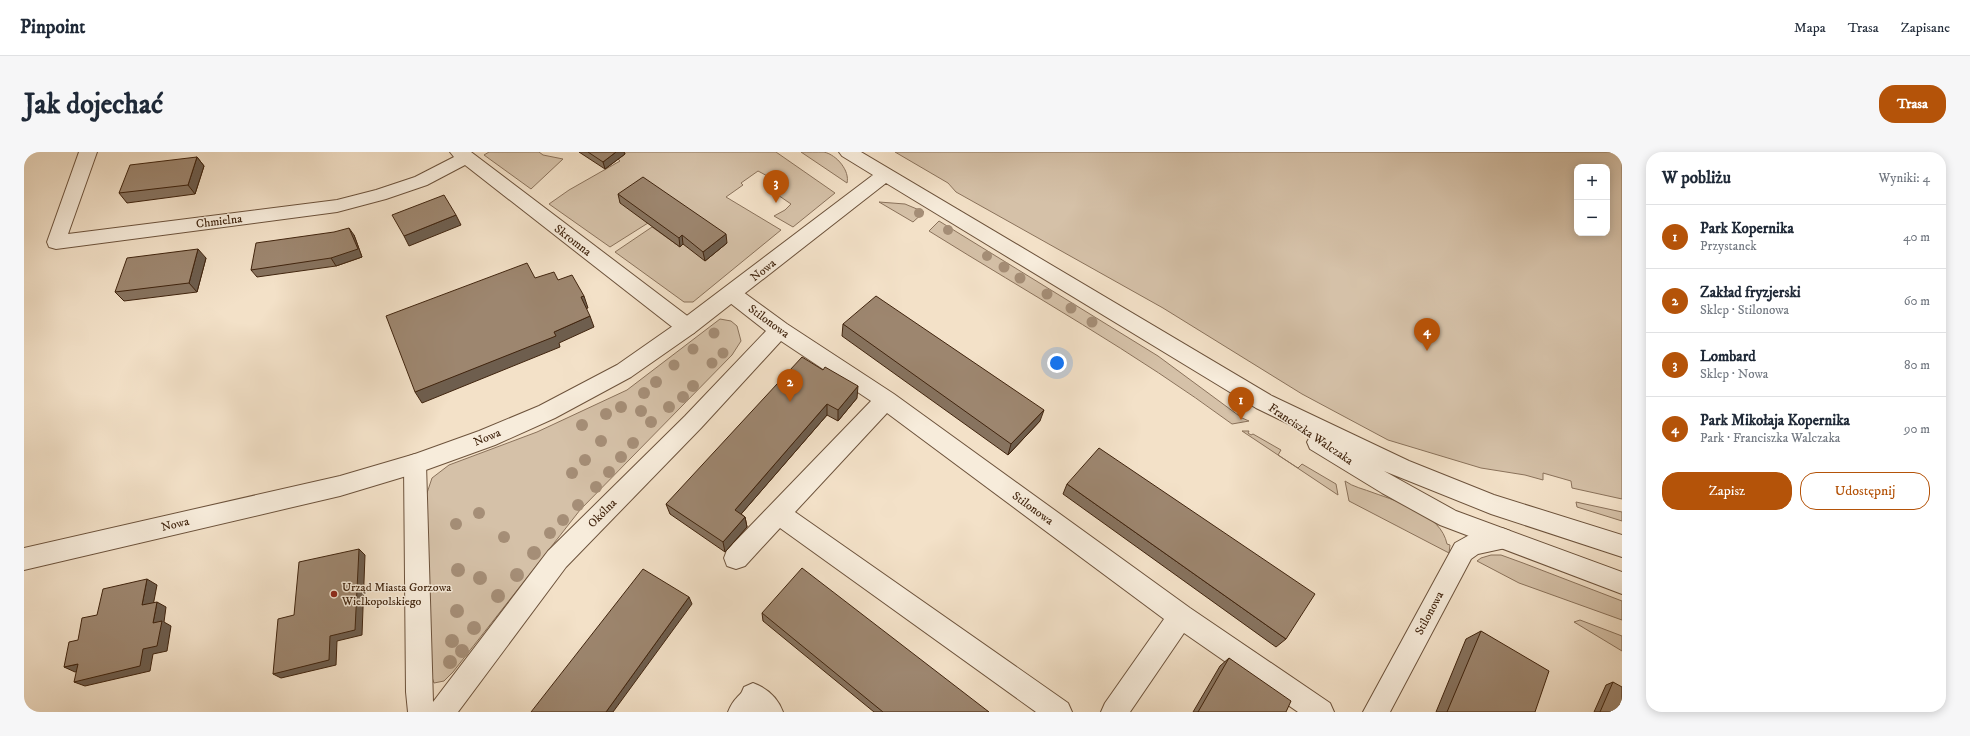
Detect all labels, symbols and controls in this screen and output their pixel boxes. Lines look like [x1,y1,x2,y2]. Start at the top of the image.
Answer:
text: Pinpoint [20,16,85,39]
text: Mapa [1794,19,1826,37]
text: Trasa [1848,19,1879,37]
text: Zapisane [1901,19,1950,37]
button: Trasa [1879,85,1946,123]
text: Jak dojechać [24,87,163,122]
map controls [1574,164,1610,236]
button: + [1574,164,1610,200]
text: W pobliżu [1662,167,1731,189]
pin: 3 [763,170,789,203]
text: Wyniki: 4 [1879,170,1930,186]
button: − [1574,200,1610,236]
street label: Chmielna [195,211,244,232]
text: Park Kopernika [1700,219,1794,238]
street label: Skromna [551,221,595,260]
text: 1 [1673,229,1677,245]
text: 40 m [1903,229,1930,245]
text: Przystanek [1700,238,1757,254]
street label: Nowa [748,255,780,285]
text: Zakład fryzjerski [1700,283,1801,302]
text: 2 [1672,293,1678,309]
text: 60 m [1904,293,1930,309]
street label: Stilonowa [745,301,793,342]
text: Sklep · Stilonowa [1700,302,1789,318]
pin: 4 [1414,318,1440,351]
text: Lombard [1700,347,1756,366]
your location [1047,353,1067,373]
text: 3 [1673,357,1677,373]
text: 80 m [1904,357,1930,373]
text: Sklep · Nowa [1700,366,1768,382]
pin: 2 [777,369,803,402]
pin: 1 [1228,387,1254,420]
street label: Franciszka Walczaka [1265,400,1357,469]
text: Park Mikołaja Kopernika [1700,411,1850,430]
text: 4 [1671,421,1679,437]
text: 90 m [1904,421,1930,437]
street label: Nowa [471,425,504,450]
text: Park · Franciszka Walczaka [1700,430,1840,446]
button: Zapisz [1662,472,1792,510]
button: Udostępnij [1800,472,1930,510]
street label: Stilonowa [1009,488,1057,529]
street label: Okólna [585,495,621,531]
street label: Nowa [160,514,191,535]
place label: Urząd Miasta Gorzowa Wielkopolskiego [341,580,452,609]
street label: Stilonowa [1412,588,1448,638]
marker: Urząd Miasta Gorzowa Wielkopolskiego [329,589,339,599]

